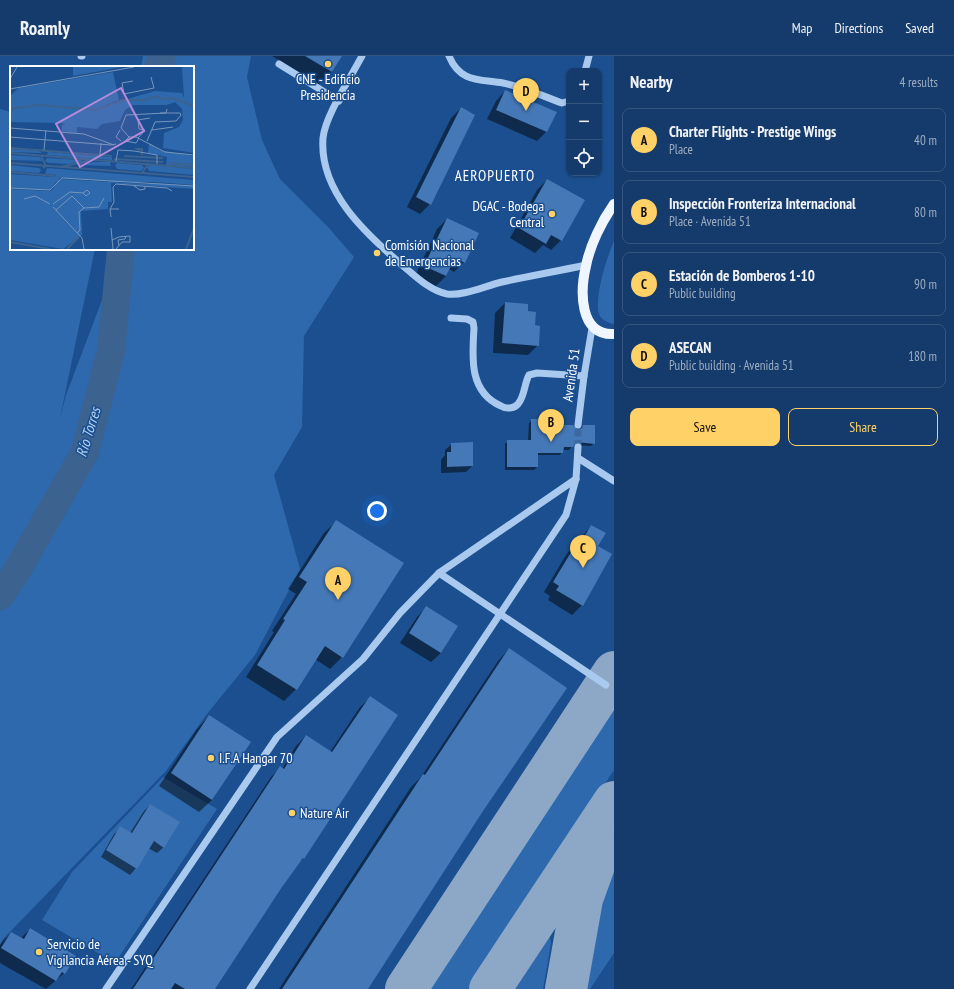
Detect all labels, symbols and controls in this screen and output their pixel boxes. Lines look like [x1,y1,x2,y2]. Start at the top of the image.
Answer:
text: Roamly [20,16,70,40]
text: Map [792,19,812,37]
text: Directions [834,19,883,37]
text: Saved [905,19,934,37]
marker: CNE - Edificio Presidencia [323,59,333,69]
inset map [10,66,194,250]
map controls [566,68,602,176]
button: + [566,68,602,104]
place label: CNE - Edificio Presidencia [296,70,360,104]
text: Nearby [630,71,673,93]
text: 4 results [899,74,938,91]
pin: D [513,78,539,111]
button: − [566,104,602,140]
text: Charter Flights - Prestige Wings [669,122,836,141]
text: A [641,132,647,149]
text: 40 m [914,132,937,149]
button: locate [566,140,602,176]
text: Place [669,141,693,158]
district label: AEROPUERTO [455,166,535,185]
text: Inspección Fronteriza Internacional [669,194,856,213]
place label: DGAC - Bodega Central [473,197,545,231]
text: B [641,204,647,221]
text: 80 m [914,204,937,221]
marker: DGAC - Bodega Central [547,209,557,219]
text: Place · Avenida 51 [669,213,751,230]
place label: Comisión Nacional de Emergencias [385,236,475,270]
marker: Comisión Nacional de Emergencias [372,248,382,258]
text: Estación de Bomberos 1-10 [669,266,815,285]
text: C [641,276,647,293]
text: 90 m [914,276,937,293]
text: Public building [669,285,736,302]
text: ASECAN [669,338,711,357]
street label: Avenida 51 [558,347,584,403]
text: D [641,348,647,365]
text: 180 m [908,348,937,365]
text: Public building · Avenida 51 [669,357,794,374]
water label: Río Torres [71,403,105,459]
button: Save [630,408,780,446]
button: Share [788,408,938,446]
pin: B [538,409,564,442]
your location [367,501,387,521]
pin: C [570,535,596,568]
pin: A [325,567,351,600]
place label: I.F.A Hangar 70 [219,749,292,767]
marker: I.F.A Hangar 70 [206,753,216,763]
place label: Nature Air [300,804,349,822]
marker: Nature Air [287,808,297,818]
place label: Servicio de Vigilancia Aérea - SYQ [46,935,153,969]
marker: Servicio de Vigilancia Aérea - SYQ [34,947,44,957]

